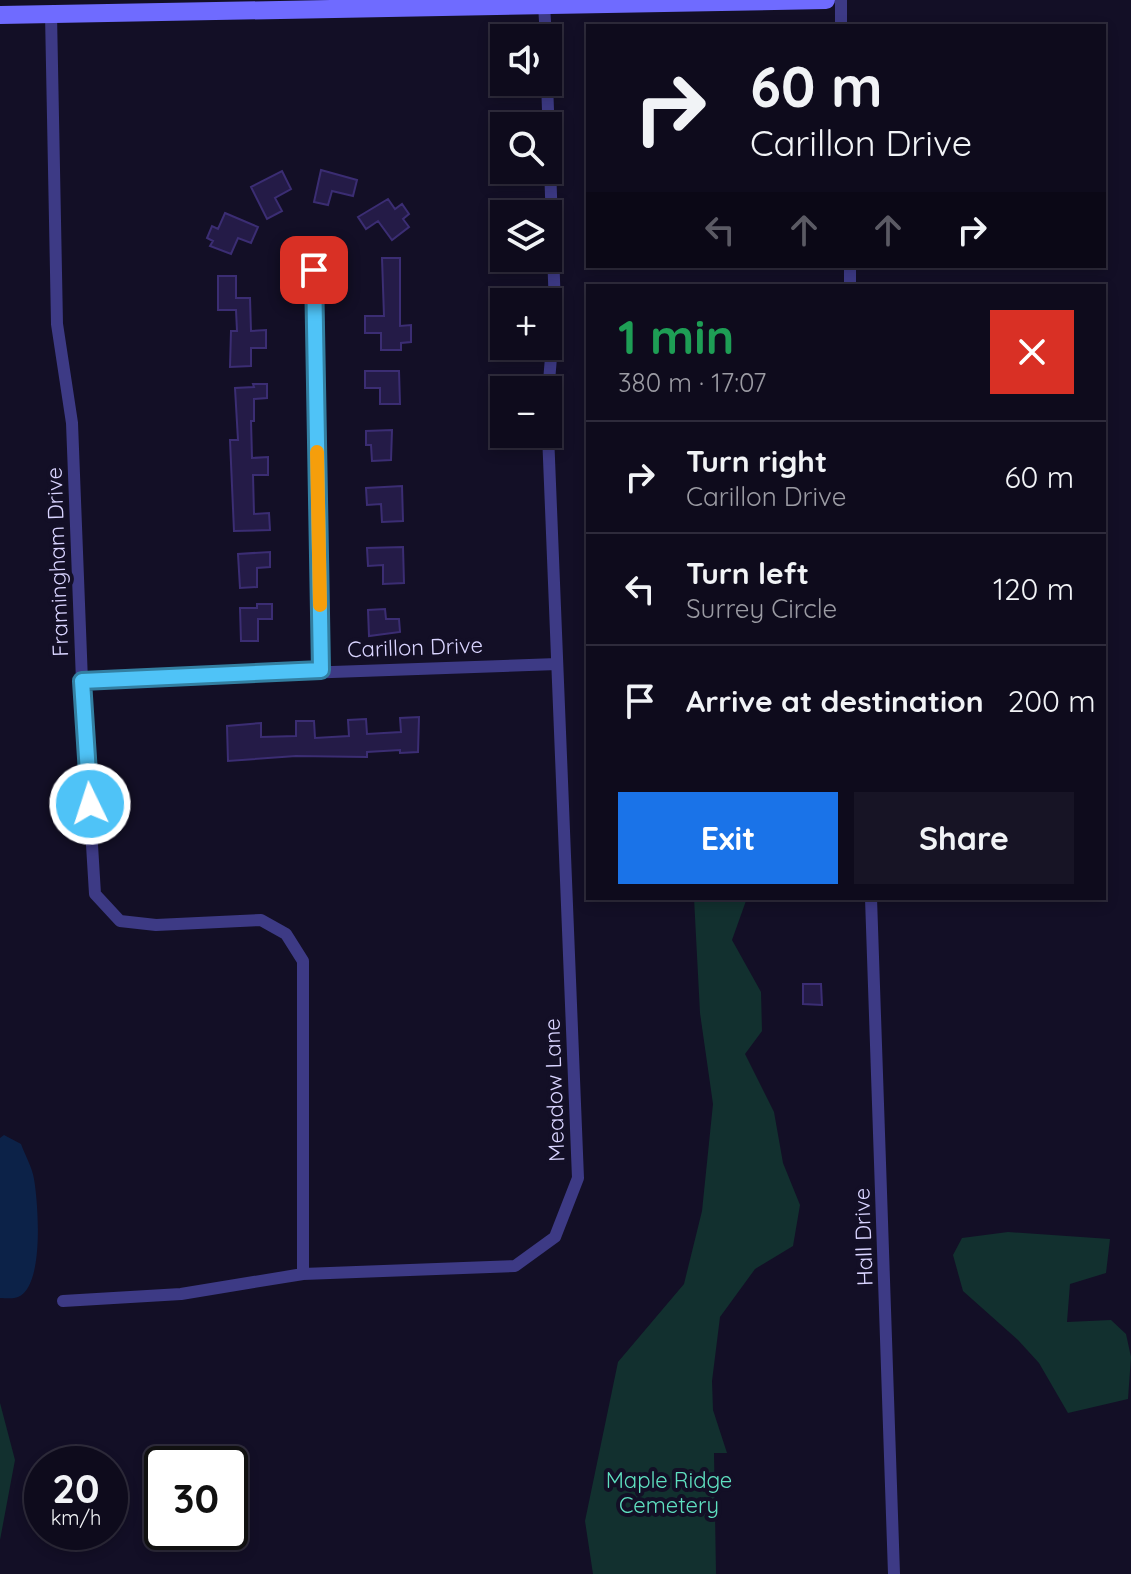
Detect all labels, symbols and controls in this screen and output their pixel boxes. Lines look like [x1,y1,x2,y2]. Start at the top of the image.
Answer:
map controls [490,24,562,448]
button: sound [490,24,562,96]
text: 60 m [750,51,883,121]
icon: right [618,56,722,160]
button: search [490,112,562,184]
text: Carillon Drive [750,120,972,165]
button: layers [490,200,562,272]
icon: left [698,208,742,252]
icon: ahead [782,208,826,252]
icon: ahead [866,208,910,252]
icon: right [950,208,994,252]
pin [280,236,348,304]
icon: arrive [292,248,336,292]
button: + [490,288,562,360]
text: 1 min [618,306,734,366]
button: close [990,310,1074,394]
text: 380 m · 17:07 [618,366,766,399]
button: − [490,376,562,448]
text: Turn right [686,442,827,480]
icon: right [618,455,662,499]
text: 60 m [1004,458,1074,496]
street label: Framingham Drive [40,467,74,657]
text: Carillon Drive [686,480,846,513]
text: Turn left [686,554,809,592]
icon: left [618,567,662,611]
text: 120 m [993,570,1074,608]
text: Surrey Circle [686,592,837,625]
street label: Carillon Drive [347,631,483,663]
icon: arrive [618,679,662,723]
text: Arrive at destination [686,682,984,720]
text: 200 m [1008,682,1096,720]
position arrow [48,762,132,846]
button: Exit [618,792,838,884]
button: Share [854,792,1074,884]
street label: Meadow Lane [538,1018,570,1162]
street label: Hall Drive [847,1187,879,1287]
speed limit sign: 30 [144,1446,248,1550]
text: 20 [52,1463,100,1513]
park label: Maple Ridge Cemetery [606,1466,732,1519]
text: km/h [51,1505,101,1530]

